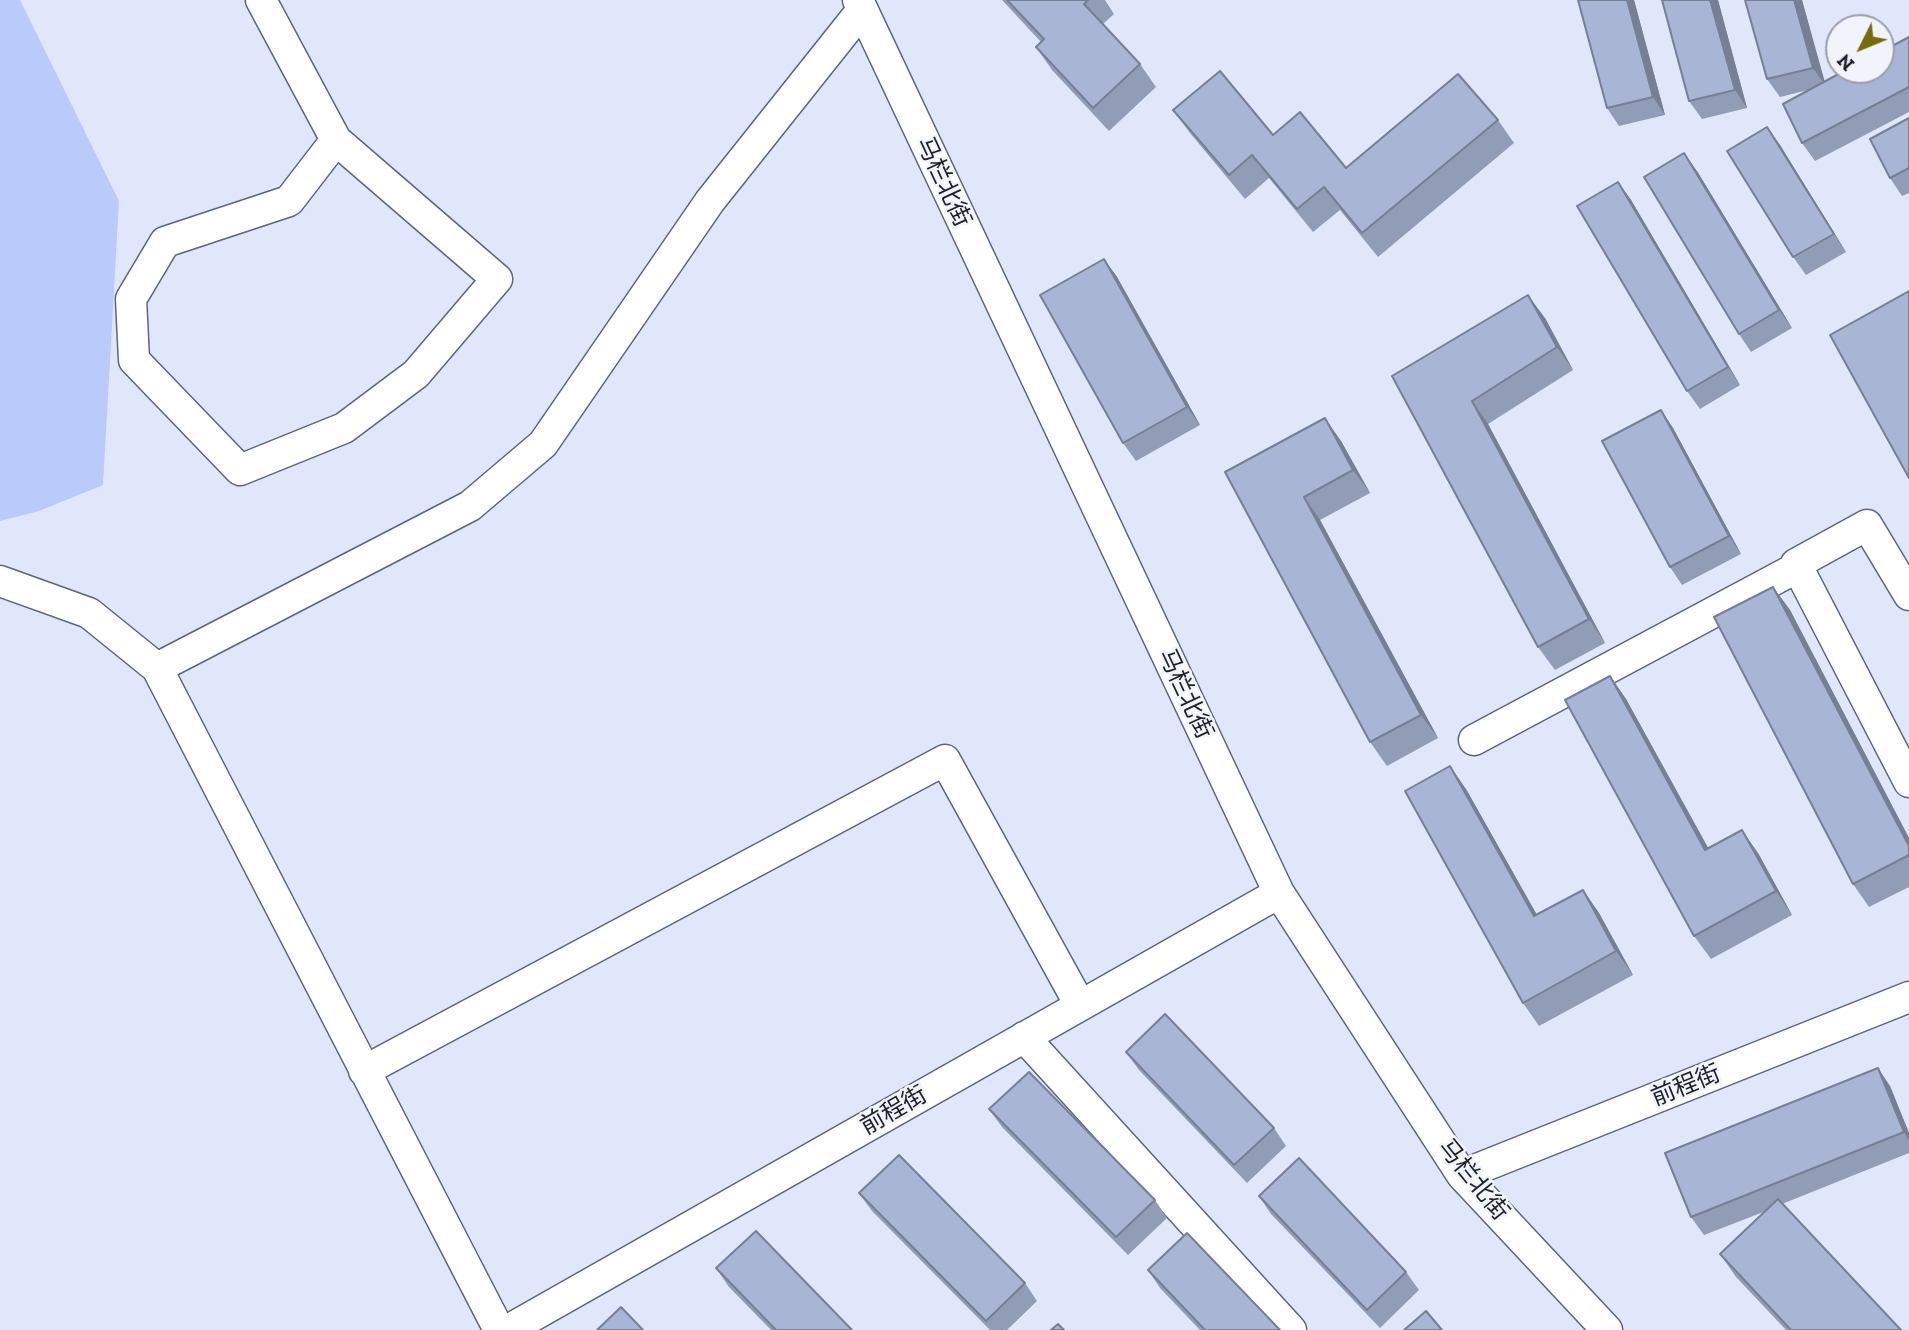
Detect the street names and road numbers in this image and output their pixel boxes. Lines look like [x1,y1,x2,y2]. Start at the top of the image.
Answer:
street label: 马栏北街 [910,132,976,232]
street label: 马栏北街 [1152,644,1218,744]
street label: 前程街 [1647,1059,1725,1113]
street label: 前程街 [856,1081,932,1141]
street label: 马栏北街 [1432,1134,1514,1226]

